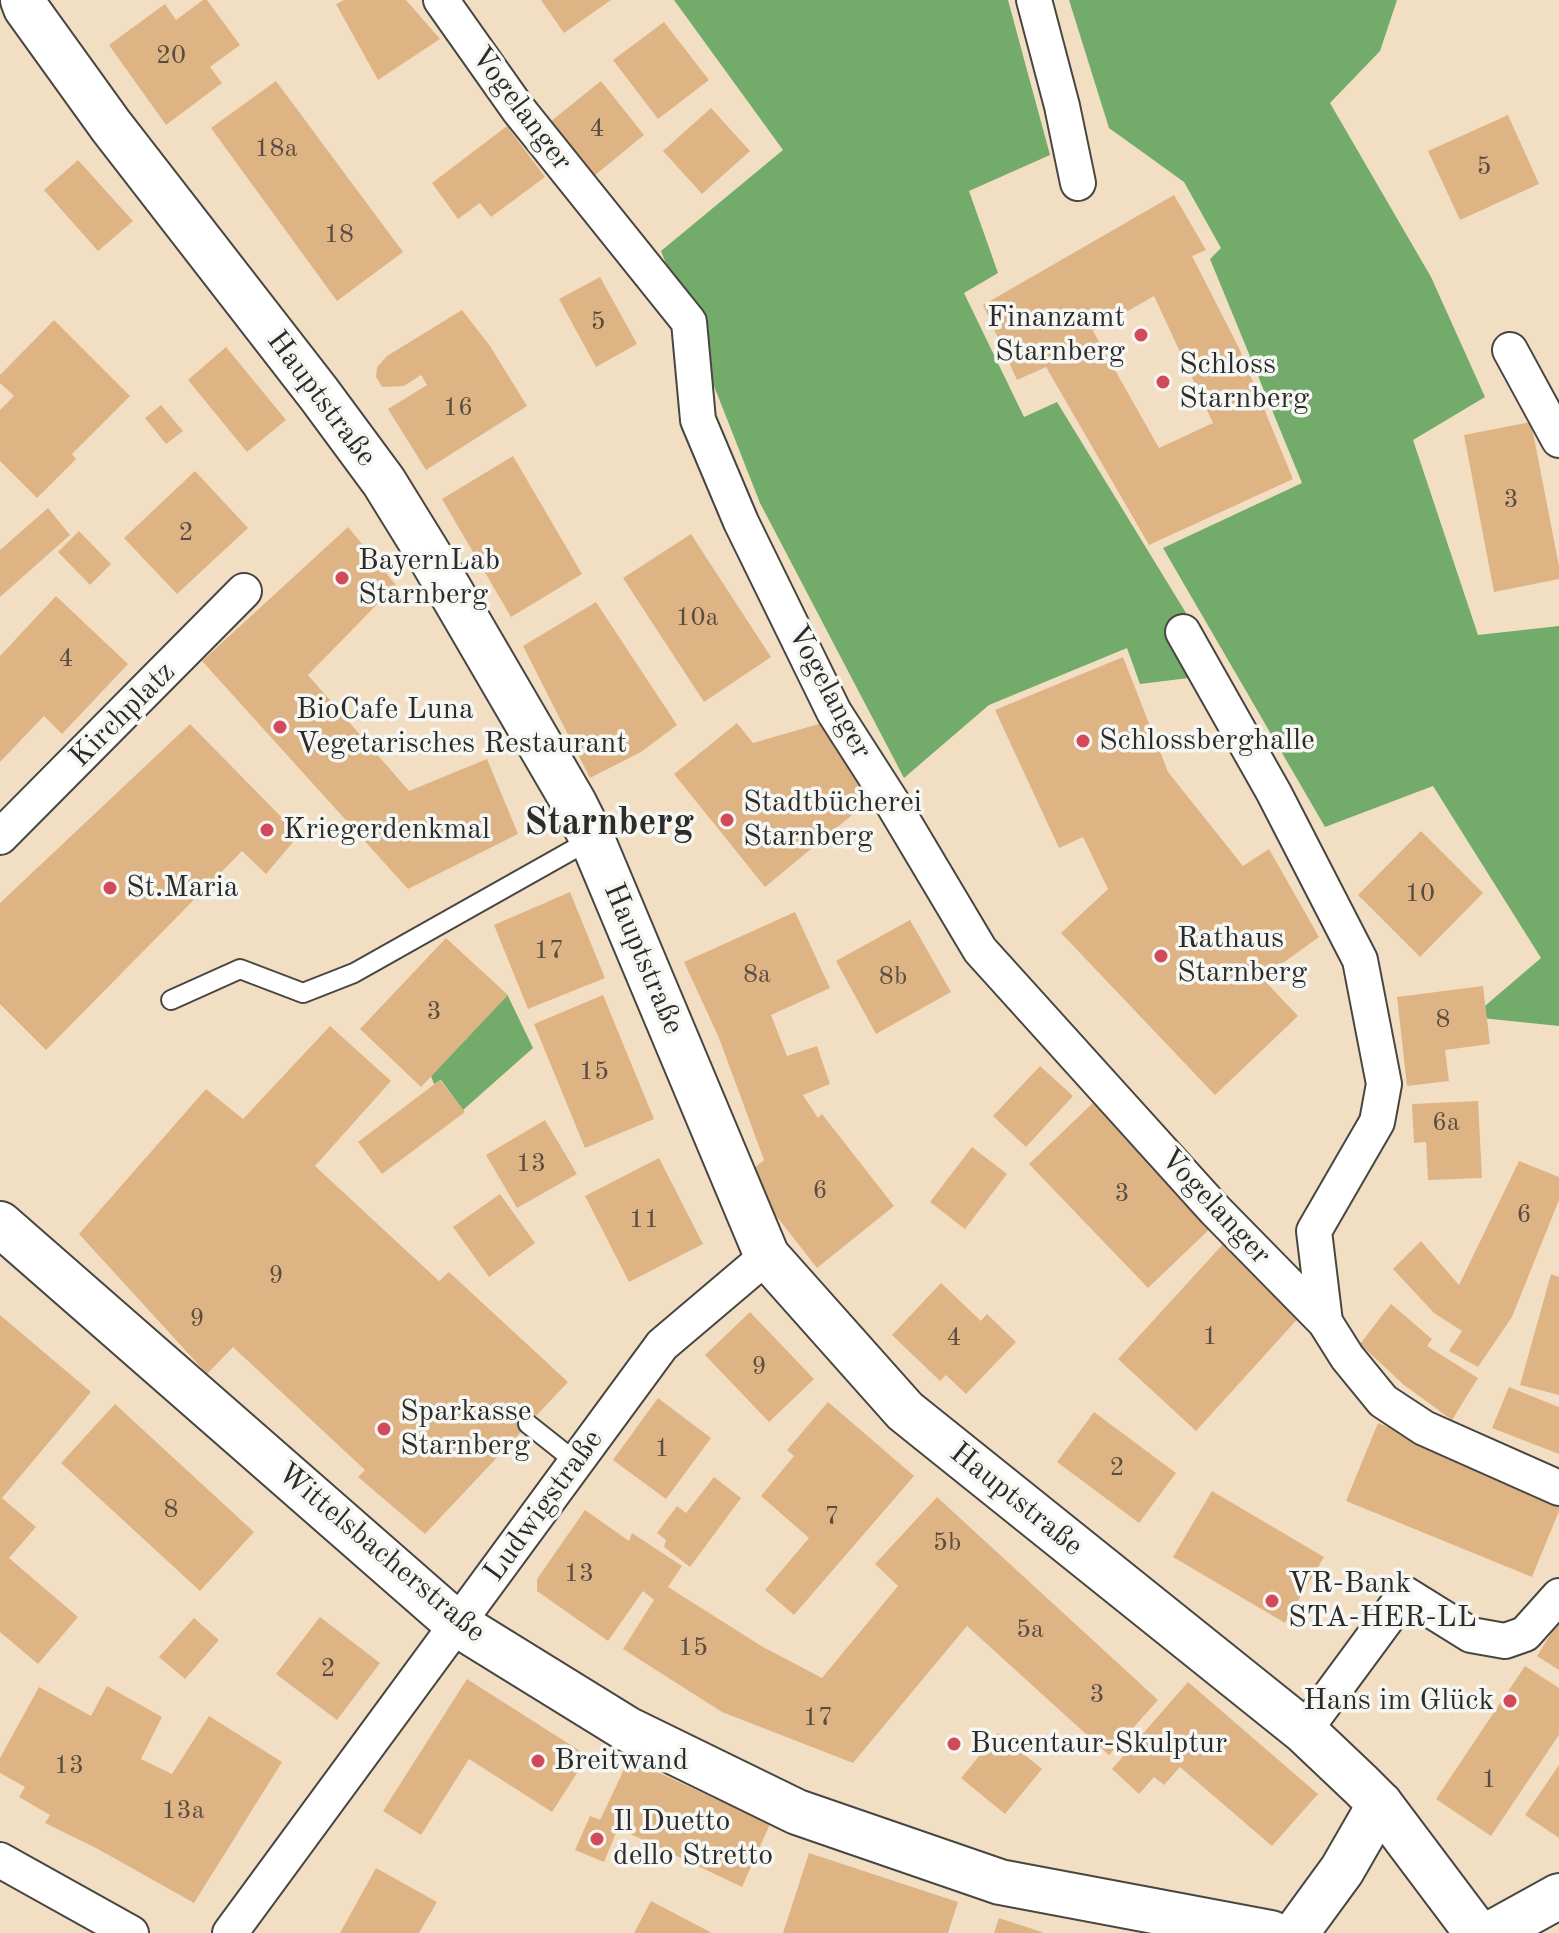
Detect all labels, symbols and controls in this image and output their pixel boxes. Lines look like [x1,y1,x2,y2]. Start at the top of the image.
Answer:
house number: 20 [156,40,186,72]
street label: Vogelanger [463,40,579,178]
house number: 4 [589,113,605,145]
house number: 18a [254,133,298,165]
house number: 5 [1476,151,1492,183]
house number: 18 [324,219,354,251]
place label: Finanzamt Starnberg [987,300,1125,370]
house number: 5 [590,306,606,338]
street label: Hauptstraße [258,324,384,474]
marker: Finanzamt Starnberg [1132,326,1150,344]
place label: Schloss Starnberg [1179,347,1309,418]
marker: Schloss Starnberg [1154,373,1172,391]
house number: 16 [443,392,473,424]
house number: 3 [1503,484,1519,516]
house number: 2 [178,517,194,549]
place label: BayernLab Starnberg [358,543,500,614]
marker: BayernLab Starnberg [333,569,351,587]
house number: 10a [675,602,719,634]
street label: Vogelanger [779,619,879,765]
house number: 4 [58,643,74,675]
street label: Kirchplatz [63,655,183,775]
place label: BioCafe Luna Vegetarisches Restaurant [296,692,627,762]
marker: BioCafe Luna Vegetarisches Restaurant [271,718,289,736]
place label: Schlossberghalle [1099,723,1315,759]
marker: Schlossberghalle [1074,732,1092,750]
place label: Stadtbücherei Starnberg [743,785,922,856]
district label: Starnberg [524,801,694,847]
marker: Stadtbücherei Starnberg [718,811,736,829]
place label: Kriegerdenkmal [283,812,490,848]
marker: Kriegerdenkmal [258,821,276,839]
place label: St.Maria [126,870,239,906]
street label: Hauptstraße [595,878,691,1040]
house number: 10 [1405,878,1435,910]
marker: St.Maria [101,879,119,897]
place label: Rathaus Starnberg [1177,921,1307,992]
house number: 17 [534,935,564,967]
marker: Rathaus Starnberg [1152,947,1170,965]
house number: 8a [743,959,771,991]
house number: 8b [879,961,907,993]
house number: 3 [426,996,442,1028]
house number: 8 [1435,1004,1451,1036]
house number: 15 [579,1056,609,1088]
house number: 6a [1432,1107,1460,1139]
street label: Vogelanger [1152,1141,1278,1273]
house number: 13 [516,1148,546,1180]
house number: 6 [812,1175,828,1207]
house number: 3 [1114,1178,1130,1210]
house number: 6 [1516,1199,1532,1231]
house number: 11 [629,1204,659,1236]
house number: 9 [268,1260,284,1292]
house number: 9 [189,1303,205,1335]
house number: 1 [1202,1321,1218,1353]
house number: 4 [946,1322,962,1354]
house number: 9 [751,1351,767,1383]
place label: Sparkasse Starnberg [400,1394,532,1464]
marker: Sparkasse Starnberg [375,1420,393,1438]
street label: Ludwigstraße [477,1423,611,1589]
house number: 1 [654,1433,670,1465]
street label: Hauptstraße [942,1435,1090,1565]
house number: 2 [1109,1452,1125,1484]
street label: Wittelsbacherstraße [270,1455,492,1651]
house number: 8 [163,1494,179,1526]
house number: 7 [824,1501,840,1533]
house number: 5b [933,1527,961,1559]
house number: 13 [564,1558,594,1590]
place label: VR-Bank STA-HER-LL [1288,1566,1477,1636]
marker: VR-Bank STA-HER-LL [1263,1592,1281,1610]
house number: 5a [1016,1614,1044,1646]
house number: 15 [678,1632,708,1664]
house number: 2 [320,1653,336,1685]
house number: 3 [1089,1679,1105,1711]
place label: Hans im Glück [1303,1683,1494,1719]
marker: Hans im Glück [1501,1692,1519,1710]
house number: 17 [803,1702,833,1734]
place label: Bucentaur-Skulptur [970,1726,1227,1762]
marker: Bucentaur-Skulptur [945,1735,963,1753]
place label: Breitwand [554,1743,688,1779]
house number: 13 [54,1750,84,1782]
marker: Breitwand [529,1752,547,1770]
house number: 1 [1481,1764,1497,1796]
house number: 13a [161,1795,205,1827]
place label: Il Duetto dello Stretto [613,1804,773,1874]
marker: Il Duetto dello Stretto [588,1830,606,1848]

